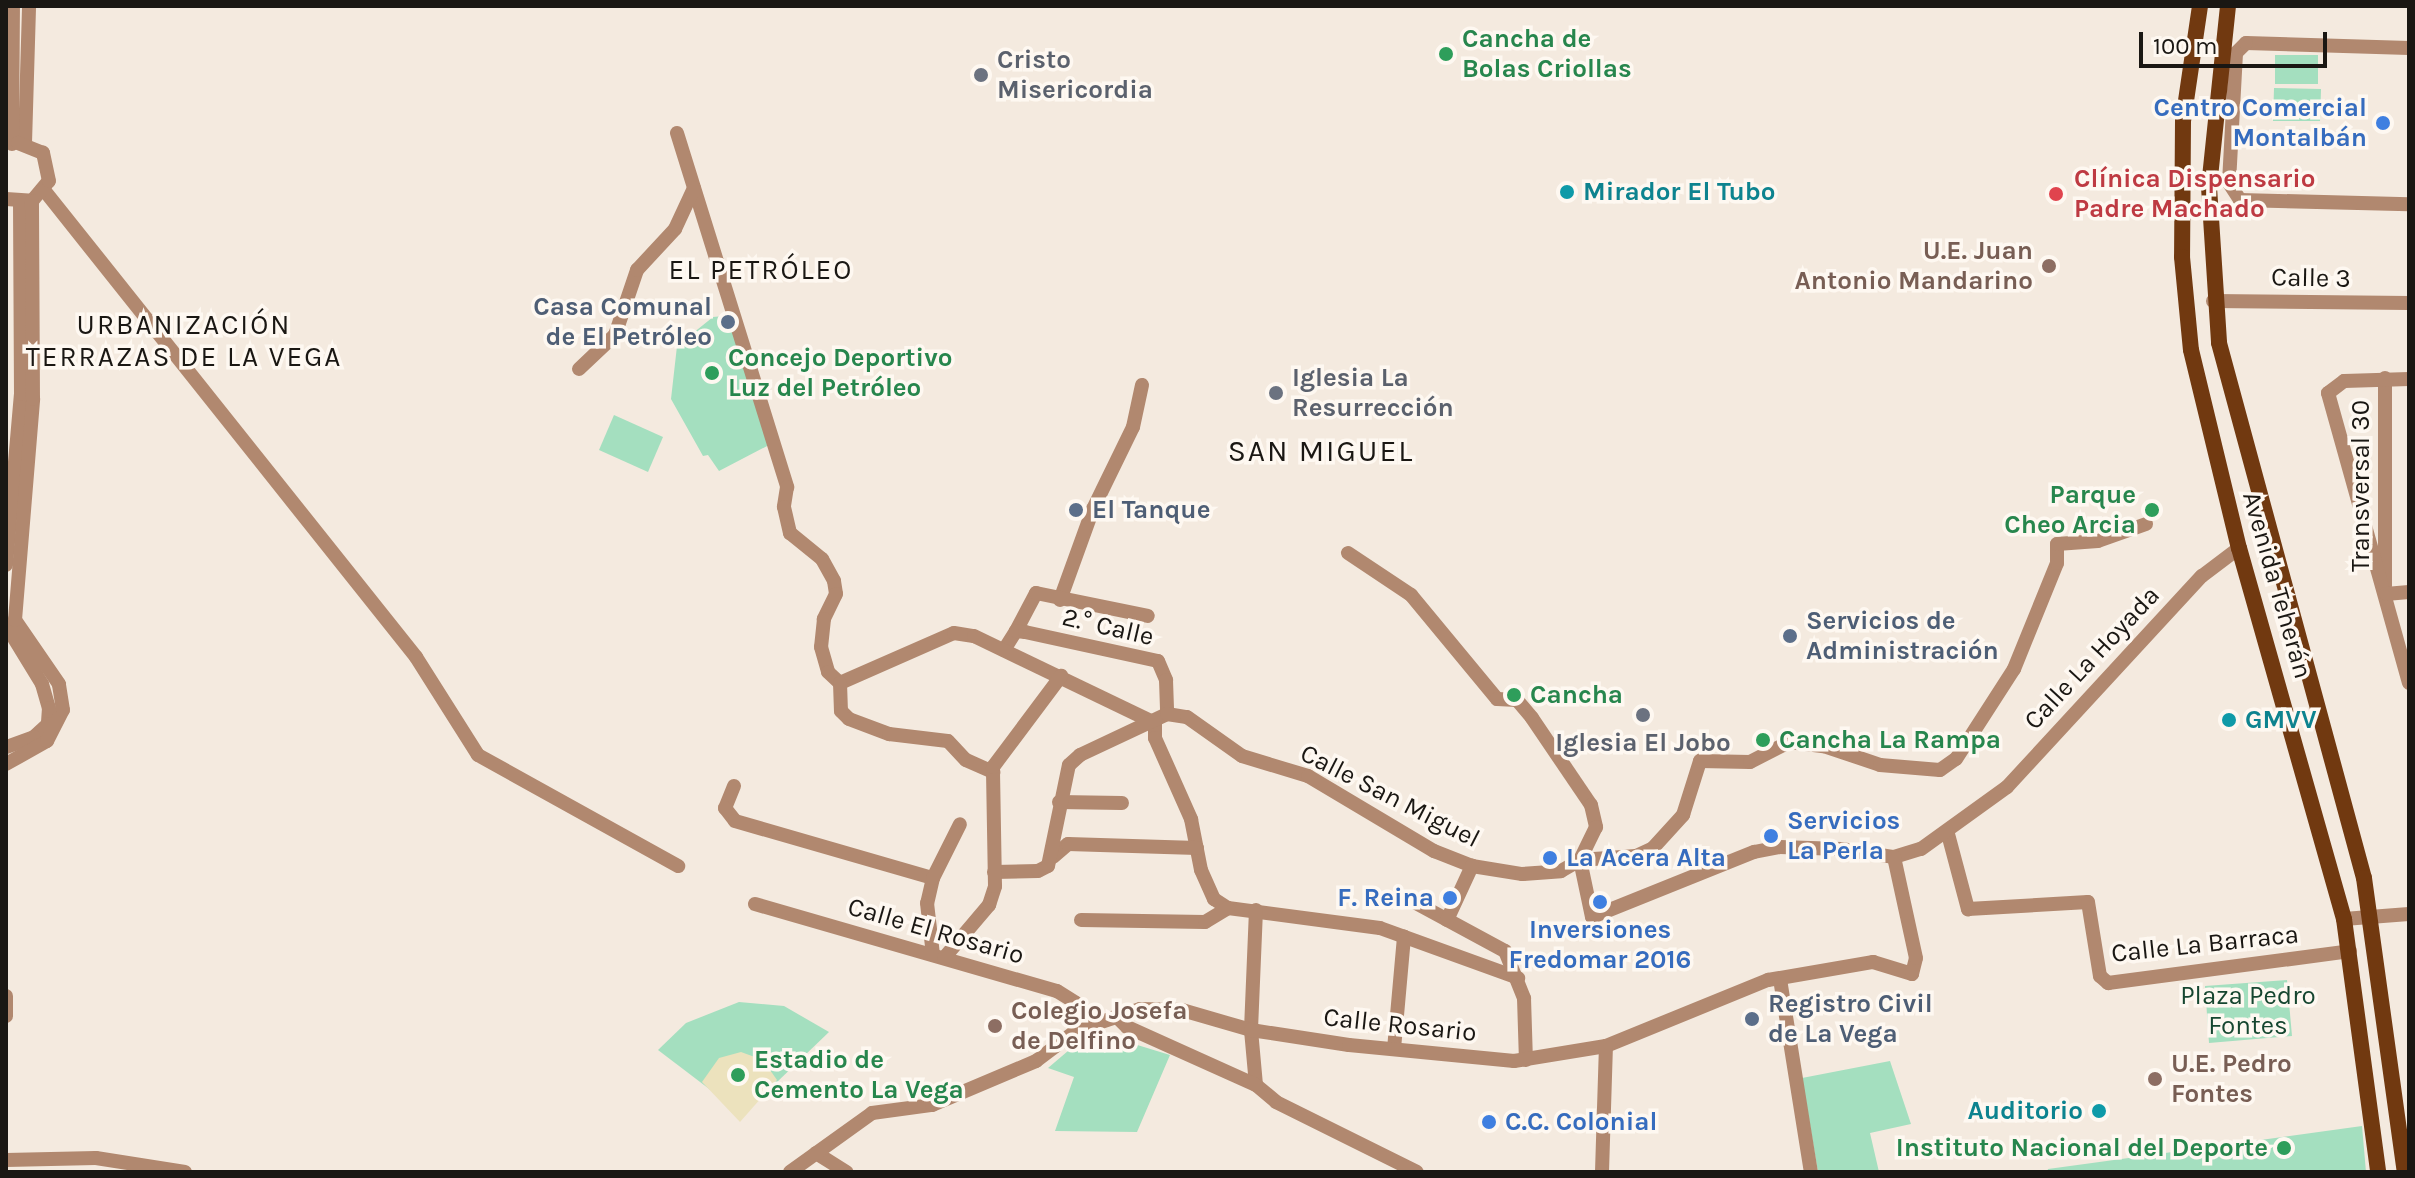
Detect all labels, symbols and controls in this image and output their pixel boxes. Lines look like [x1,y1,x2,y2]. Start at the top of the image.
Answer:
scale bar [2143,16,2331,66]
place label: Cancha de Bolas Criollas [1462,23,1632,84]
text: 100 m [2153,32,2218,60]
place label: Cristo Misericordia [997,44,1153,106]
marker: Cancha de Bolas Criollas [1437,45,1455,63]
marker: Cristo Misericordia [972,66,990,84]
place label: Centro Comercial Montalbán [2154,92,2367,154]
marker: Centro Comercial Montalbán [2374,114,2392,132]
place label: Clínica Dispensario Padre Machado [2074,163,2316,224]
place label: Mirador El Tubo [1583,176,1776,208]
marker: Mirador El Tubo [1558,183,1576,201]
marker: Clínica Dispensario Padre Machado [2045,183,2067,205]
place label: U.E. Juan Antonio Mandarino [1795,235,2033,296]
district label: EL PETRÓLEO [669,253,853,287]
marker: U.E. Juan Antonio Mandarino [2040,257,2058,275]
street label: Calle 3 [2271,262,2351,294]
place label: Casa Comunal de El Petróleo [533,291,712,352]
district label: URBANIZACIÓN TERRAZAS DE LA VEGA [26,308,342,374]
marker: Casa Comunal de El Petróleo [719,313,737,331]
place label: Concejo Deportivo Luz del Petróleo [728,342,952,404]
place label: Iglesia La Resurrección [1292,362,1454,424]
marker: Concejo Deportivo Luz del Petróleo [703,364,721,382]
marker: Iglesia La Resurrección [1267,384,1285,402]
street label: Transversal 30 [2345,400,2377,572]
district label: SAN MIGUEL [1228,433,1414,469]
place label: Parque Cheo Arcia [2004,479,2136,540]
street label: Avenida Teherán [2235,488,2319,682]
place label: El Tanque [1092,494,1210,526]
marker: El Tanque [1067,501,1085,519]
marker: Parque Cheo Arcia [2143,501,2161,519]
street label: Calle La Hoyada [2018,580,2166,736]
street label: 2.° Calle [1059,601,1157,653]
place label: Servicios de Administración [1806,605,1999,666]
marker: Servicios de Administración [1781,627,1799,645]
place label: Cancha [1530,679,1623,711]
marker: Cancha [1505,686,1523,704]
place label: GMVV [2245,704,2317,736]
marker: Iglesia El Jobo [1634,706,1652,724]
marker: GMVV [2220,711,2238,729]
place label: Cancha La Rampa [1779,724,2001,756]
place label: Iglesia El Jobo [1555,727,1731,759]
marker: Cancha La Rampa [1754,731,1772,749]
street label: Calle San Miguel [1295,737,1485,855]
place label: Servicios La Perla [1787,805,1900,866]
marker: Servicios La Perla [1762,827,1780,845]
place label: La Acera Alta [1566,842,1726,874]
marker: La Acera Alta [1541,849,1559,867]
place label: F. Reina [1337,882,1434,914]
marker: F. Reina [1441,889,1459,907]
street label: Calle El Rosario [844,891,1028,971]
marker: Inversiones Fredomar 2016 [1591,893,1609,911]
place label: Inversiones Fredomar 2016 [1509,914,1691,976]
street label: Calle La Barraca [2110,919,2300,969]
park label: Plaza Pedro Fontes [2180,980,2316,1042]
place label: Registro Civil de La Vega [1768,988,1933,1050]
place label: Colegio Josefa de Delfino [1011,995,1187,1056]
street label: Calle Rosario [1322,1001,1478,1049]
marker: Registro Civil de La Vega [1743,1010,1761,1028]
marker: Colegio Josefa de Delfino [986,1017,1004,1035]
place label: Estadio de Cemento La Vega [754,1044,964,1106]
place label: U.E. Pedro Fontes [2171,1048,2292,1110]
marker: Estadio de Cemento La Vega [729,1066,747,1084]
marker: U.E. Pedro Fontes [2146,1070,2164,1088]
place label: Auditorio [1968,1095,2083,1127]
marker: Auditorio [2090,1102,2108,1120]
place label: C.C. Colonial [1505,1106,1657,1138]
marker: C.C. Colonial [1480,1113,1498,1131]
place label: Instituto Nacional del Deporte [1896,1132,2268,1164]
marker: Instituto Nacional del Deporte [2275,1139,2293,1157]

